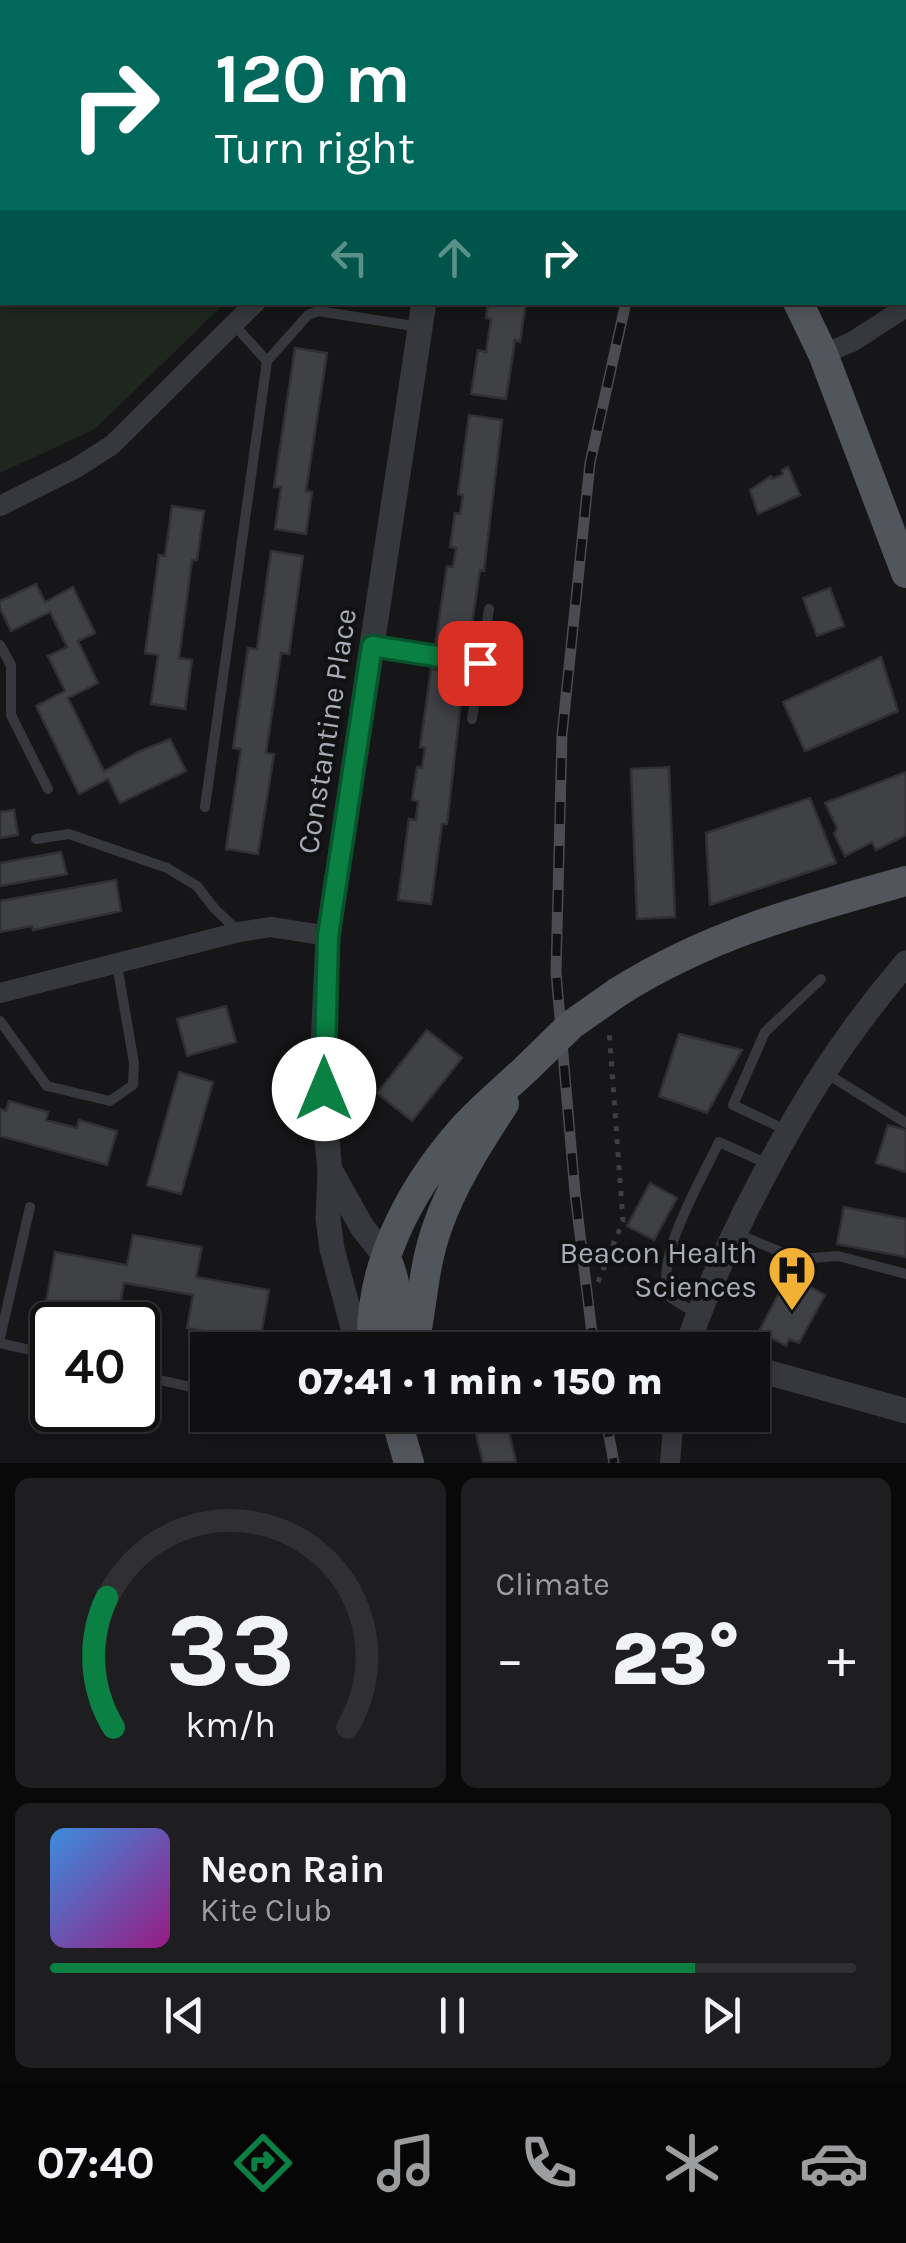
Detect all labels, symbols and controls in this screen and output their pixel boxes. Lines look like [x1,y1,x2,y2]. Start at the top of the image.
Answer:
text: 120 m [215,38,411,120]
icon: right [50,40,180,170]
text: Turn right [215,122,415,174]
icon: left [322,230,377,285]
icon: ahead [427,230,482,285]
icon: right [532,230,587,285]
street label: Constantine Place [290,606,364,856]
pin [438,621,523,706]
icon: arrive [453,636,508,691]
position arrow [272,1037,376,1141]
place label: Beacon Health Sciences [560,1235,757,1305]
hospital icon: Beacon Health Sciences [766,1244,818,1312]
speed limit sign: 40 [30,1302,160,1432]
text: 07:41 · 1 min · 150 m [297,1359,663,1404]
text: Climate [496,1566,610,1603]
text: 33 [166,1590,295,1711]
text: 23° [611,1615,740,1703]
text: − [496,1627,524,1691]
text: + [827,1627,856,1691]
text: km/h [185,1704,276,1746]
text: Neon Rain [200,1847,385,1892]
text: Kite Club [200,1892,332,1929]
icon: previous [157,1988,212,2043]
icon: pause [425,1988,480,2043]
icon: next [694,1988,749,2043]
icon: directions [228,2128,298,2198]
icon: music [371,2128,441,2198]
icon: phone [514,2128,584,2198]
icon: climate [657,2128,727,2198]
icon: car [799,2128,869,2198]
text: 07:40 [36,2137,155,2189]

